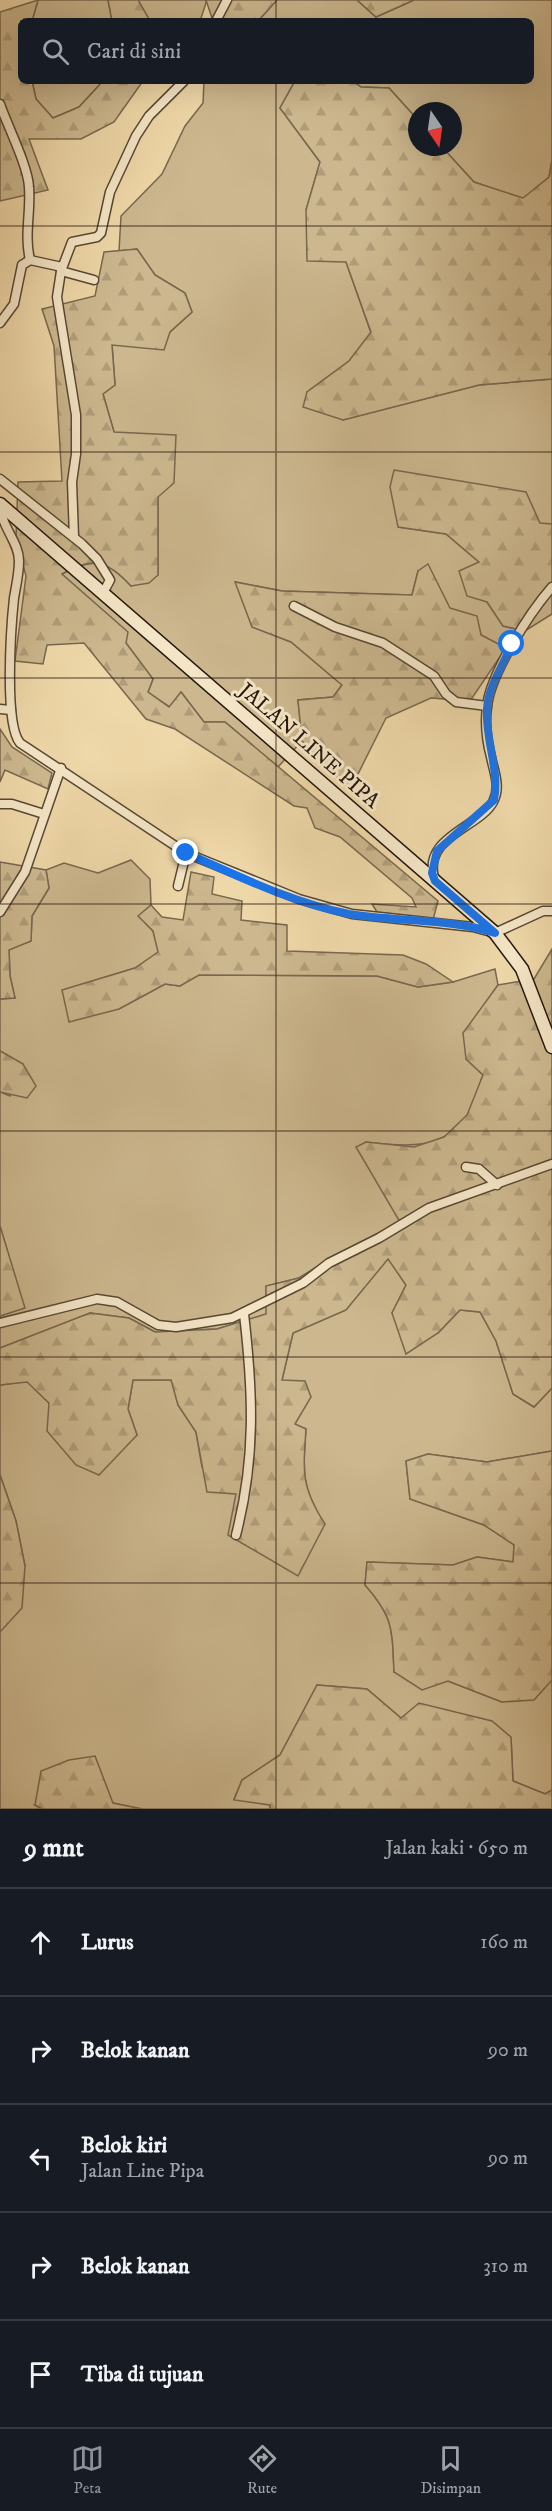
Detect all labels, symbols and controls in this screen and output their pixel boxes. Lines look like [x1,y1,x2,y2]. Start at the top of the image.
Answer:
search box [18,18,534,84]
icon: search [39,35,72,68]
text: Cari di sini [87,38,181,65]
north arrow [408,102,462,156]
route start [498,630,524,656]
street label: JALAN LINE PIPA [232,676,385,815]
route end [172,839,198,865]
text: 9 mnt [24,1832,84,1865]
text: Jalan kaki · 650 m [385,1836,528,1861]
icon: ahead [24,1926,57,1959]
text: Lurus [81,1929,134,1956]
text: 160 m [480,1930,528,1955]
icon: right [24,2034,57,2067]
text: Belok kanan [81,2037,189,2064]
text: 90 m [488,2038,528,2063]
text: Belok kiri [81,2132,167,2159]
icon: left [24,2142,57,2175]
text: 90 m [488,2146,528,2171]
text: Jalan Line Pipa [81,2159,204,2184]
icon: right [24,2250,57,2283]
text: Belok kanan [81,2253,189,2280]
text: 310 m [483,2254,528,2279]
icon: arrive [24,2358,57,2391]
text: Tiba di tujuan [81,2361,203,2388]
tab: Peta [71,2442,104,2498]
tab: Rute [246,2442,279,2498]
tab: Disimpan [420,2442,481,2498]

